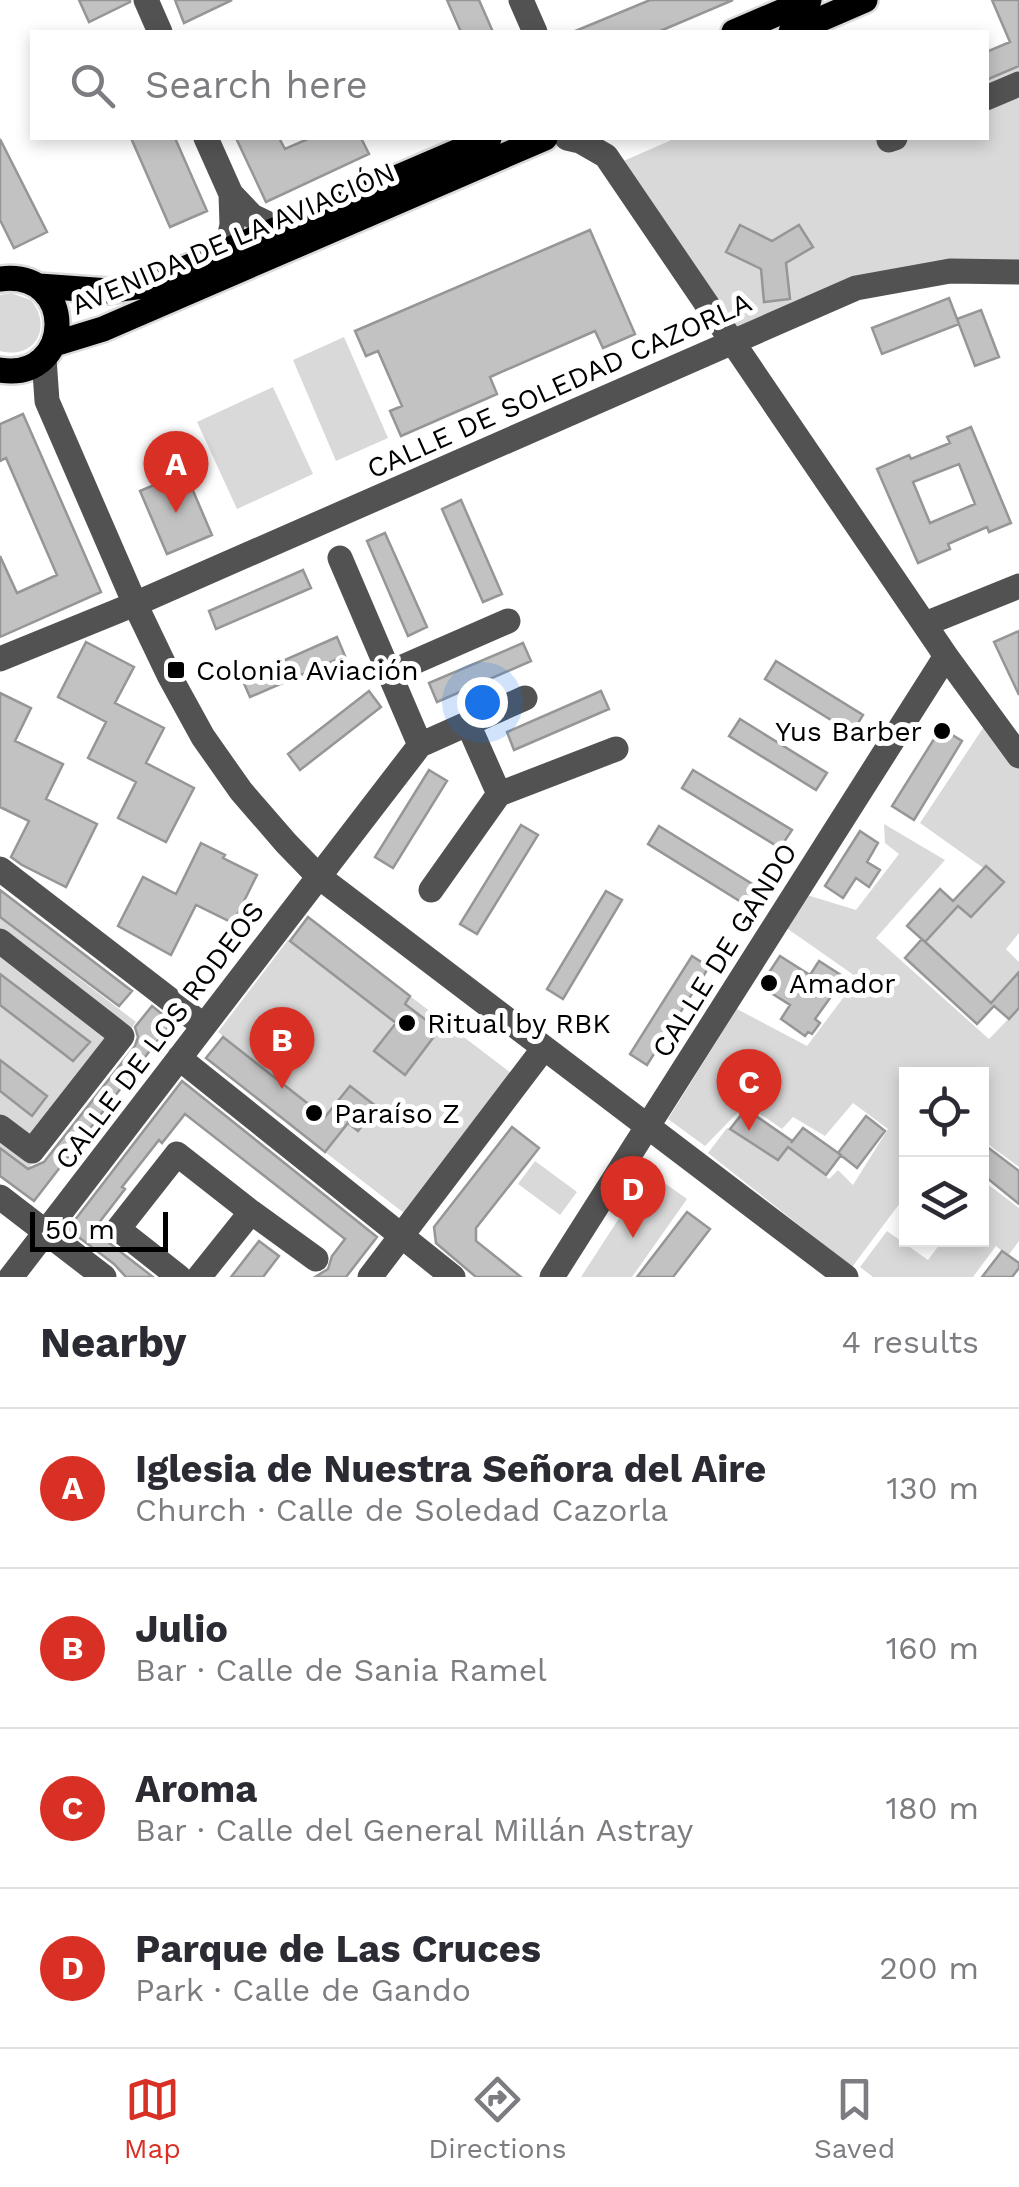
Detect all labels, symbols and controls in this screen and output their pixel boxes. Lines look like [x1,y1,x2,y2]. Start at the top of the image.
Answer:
search box [30,30,989,140]
icon: search [65,58,120,113]
text: Search here [145,63,368,107]
street label: AVENIDA DE LA AVIACIÓN [66,155,400,322]
street label: CALLE DE SOLEDAD CAZORLA [362,286,756,485]
pin: A [144,430,208,513]
place label: Colonia Aviación [196,654,418,687]
marker: Colonia Aviación [165,659,187,681]
your location [457,677,508,728]
place label: Yus Barber [775,715,922,748]
marker: Yus Barber [931,720,953,742]
street label: CALLE DE GANDO [645,837,804,1064]
street label: CALLE DE LOS RODEOS [48,895,271,1176]
place label: Amador [789,967,896,1000]
marker: Amador [758,972,780,994]
pin: B [250,1006,314,1089]
place label: Ritual by RBK [427,1007,611,1040]
marker: Ritual by RBK [396,1012,418,1034]
pin: C [716,1048,782,1131]
map controls [899,1067,989,1247]
button: locate [899,1067,989,1157]
place label: Paraíso Z [334,1097,460,1130]
marker: Paraíso Z [303,1102,325,1124]
pin: D [600,1156,666,1238]
button: layers [899,1157,989,1247]
scale bar [30,1207,168,1252]
text: 50 m [45,1213,115,1246]
text: Nearby [40,1318,187,1367]
text: 4 results [841,1323,979,1361]
text: Iglesia de Nuestra Señora del Aire [135,1447,766,1491]
text: A [62,1469,83,1507]
text: 130 m [887,1469,979,1507]
text: Church · Calle de Soledad Cazorla [135,1491,668,1529]
text: Julio [135,1607,228,1651]
text: B [62,1629,83,1667]
text: 160 m [886,1629,979,1667]
text: Bar · Calle de Sania Ramel [135,1651,547,1689]
text: Aroma [135,1767,257,1811]
text: C [62,1789,83,1827]
text: 180 m [885,1789,979,1827]
text: Bar · Calle del General Millán Astray [135,1811,693,1849]
text: Parque de Las Cruces [135,1927,541,1971]
text: D [61,1949,84,1987]
text: 200 m [879,1949,979,1987]
text: Park · Calle de Gando [135,1971,471,2009]
tab: Map [124,2072,181,2165]
tab: Directions [428,2072,567,2165]
tab: Saved [814,2072,895,2165]

